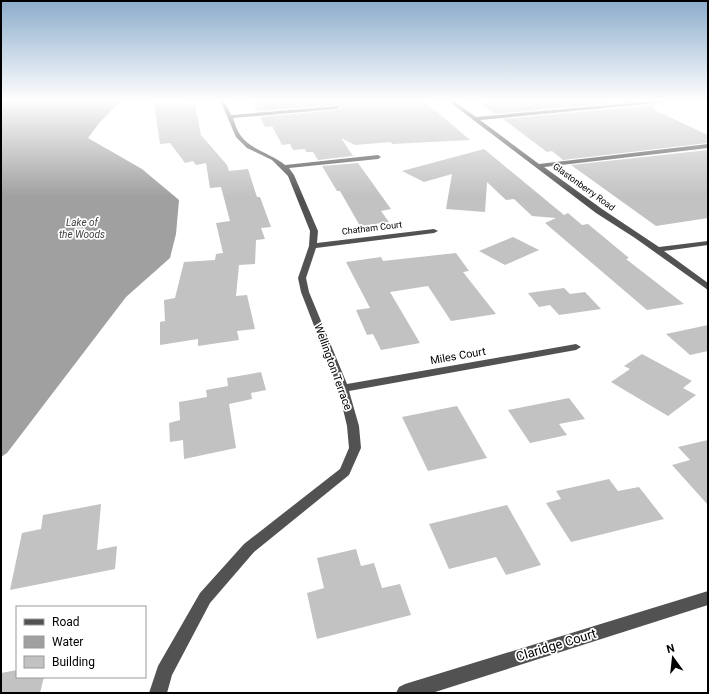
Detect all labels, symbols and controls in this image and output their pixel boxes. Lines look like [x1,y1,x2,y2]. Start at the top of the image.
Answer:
street label: Glastonberry Road [551,161,617,213]
water label: Lake of the Woods [59,217,105,240]
street label: Chatham Court [341,219,403,237]
street label: Wellington Terrace [311,322,355,412]
street label: Miles Court [429,345,487,367]
legend [16,606,146,678]
text: Road [52,615,80,629]
street label: Claridge Court [514,626,598,664]
text: Water [52,635,83,649]
north arrow [653,638,693,678]
text: N [665,641,676,656]
text: Building [52,655,95,669]

